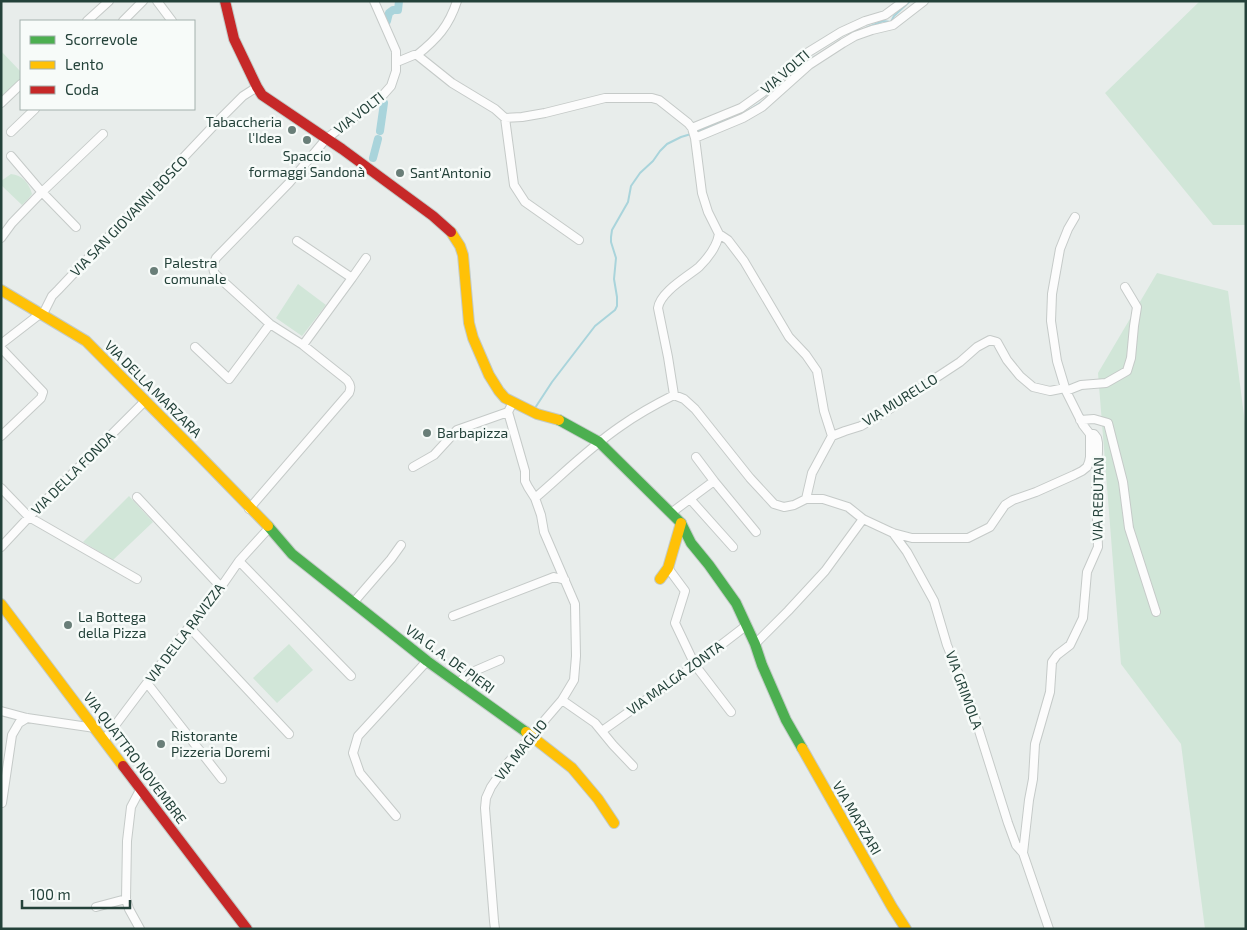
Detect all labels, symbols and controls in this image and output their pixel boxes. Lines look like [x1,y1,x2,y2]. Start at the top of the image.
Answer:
legend [20,20,195,110]
text: Scorrevole [65,30,138,48]
street label: VIA VOLTI [757,46,812,97]
text: Lento [65,55,104,73]
text: Coda [65,80,99,98]
street label: VIA VOLTI [330,88,387,137]
place label: Tabaccheria l'Idea [206,113,282,146]
marker: Tabaccheria l'Idea [286,124,298,136]
marker: Spaccio formaggi Sandonà [301,134,313,146]
place label: Spaccio formaggi Sandonà [249,147,365,180]
street label: VIA SAN GIOVANNI BOSCO [66,152,191,280]
place label: Sant'Antonio [410,164,491,181]
marker: Sant'Antonio [394,167,406,179]
place label: Palestra comunale [164,254,226,287]
marker: Palestra comunale [148,265,160,277]
street label: VIA DELLA MARZARA [101,337,206,441]
street label: VIA MURELLO [859,370,940,429]
place label: Barbapizza [437,424,508,441]
street label: VIA DELLA FONDA [27,427,118,518]
marker: Barbapizza [421,427,433,439]
street label: VIA REBUTAN [1088,457,1107,541]
street label: VIA DELLA RAVIZZA [142,579,228,686]
place label: La Bottega della Pizza [78,608,146,641]
marker: La Bottega della Pizza [62,619,74,631]
street label: VIA G. A. DE PIERI [402,621,498,697]
street label: VIA MALGA ZONTA [623,637,726,718]
street label: VIA GRIMOLA [942,648,987,732]
street label: VIA QUATTRO NOVEMBRE [80,688,191,827]
street label: VIA MAGLIO [491,716,550,784]
place label: Ristorante Pizzeria Doremi [171,727,270,760]
marker: Ristorante Pizzeria Doremi [155,738,167,750]
street label: VIA MARZARI [830,778,885,858]
scale bar [22,878,130,910]
text: 100 m [30,885,71,903]

